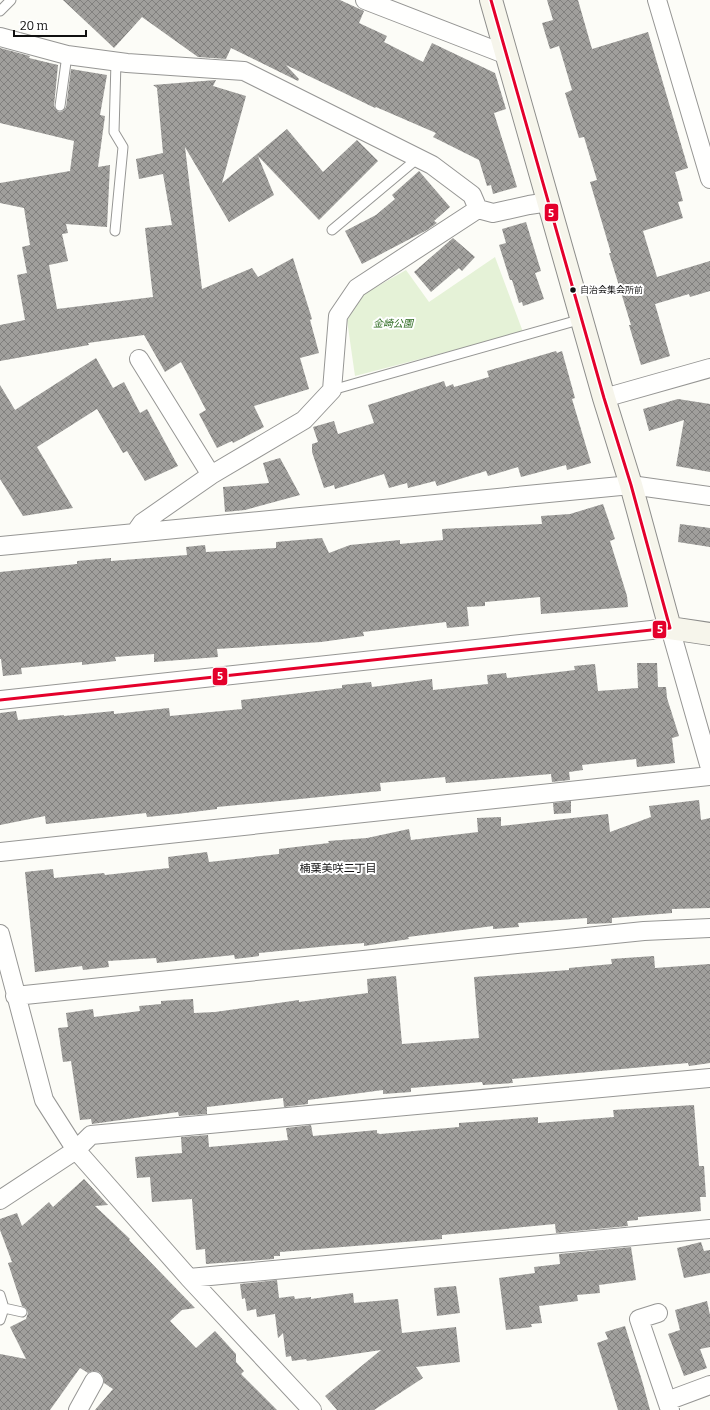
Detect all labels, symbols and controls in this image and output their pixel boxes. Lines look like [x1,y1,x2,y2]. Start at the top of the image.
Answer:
scale bar [14,12,86,38]
text: 20 m [20,19,49,33]
line badge: 5 [544,203,559,222]
text: 5 [548,207,554,220]
marker: 自治会集会所前 [568,285,578,295]
place label: 自治会集会所前 [580,285,643,295]
park label: 金崎公園 [373,318,415,330]
line badge: 5 [652,620,667,639]
text: 5 [657,623,663,636]
line badge: 5 [212,667,228,686]
text: 5 [217,670,223,683]
district label: 楠葉美咲二丁目 [300,862,377,875]

